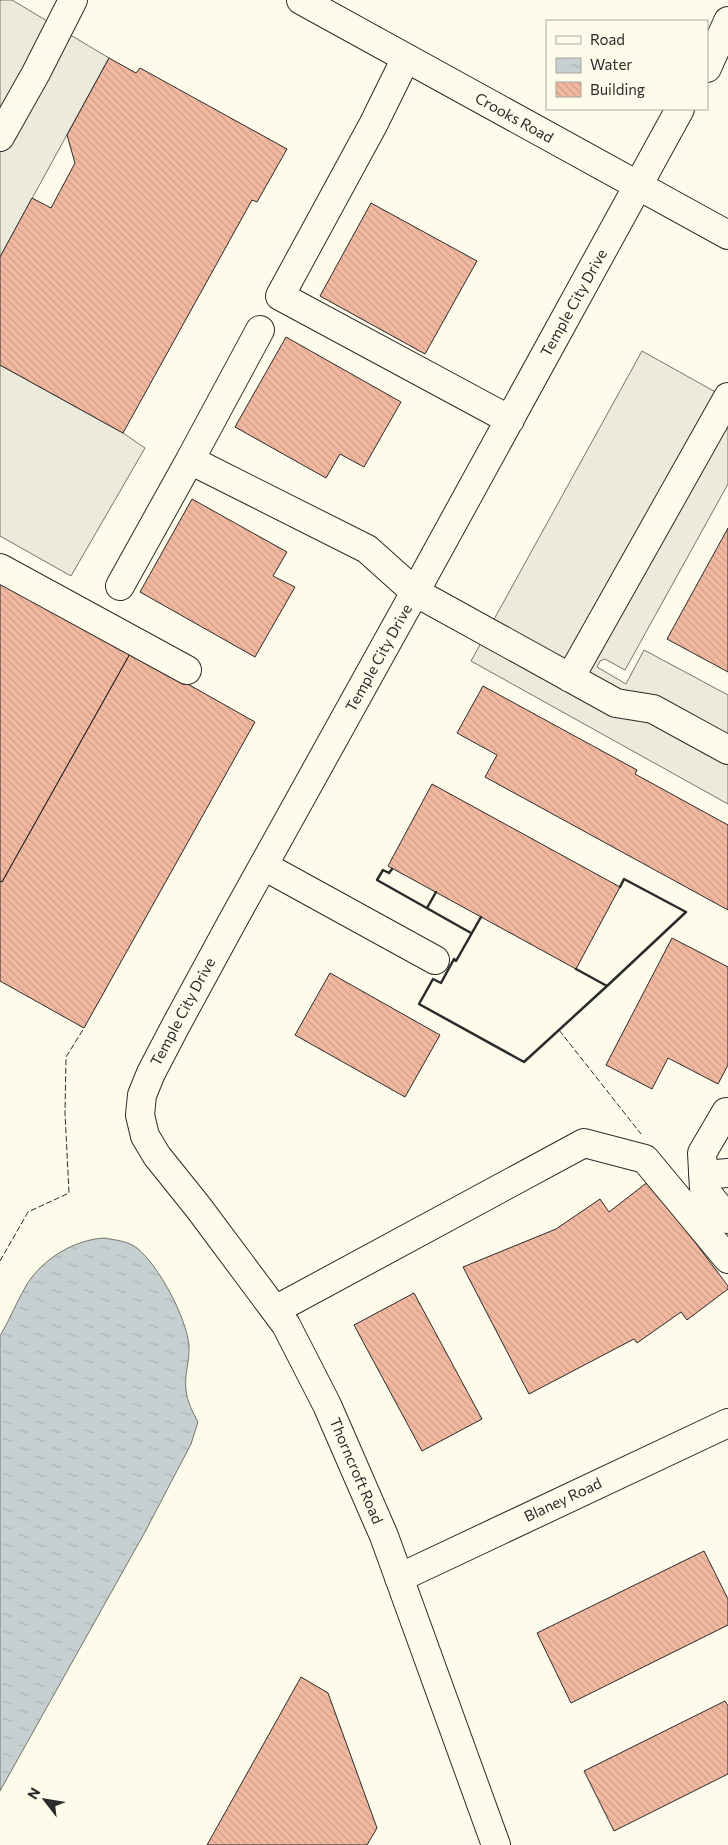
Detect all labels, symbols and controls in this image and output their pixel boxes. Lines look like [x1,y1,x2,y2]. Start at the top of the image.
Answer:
legend [546,20,708,110]
text: Road [590,30,625,48]
text: Water [590,55,632,73]
text: Building [590,80,645,98]
street label: Crooks Road [472,88,557,146]
street label: Temple City Drive [536,246,610,359]
street label: Temple City Drive [341,601,415,714]
street label: Temple City Drive [146,954,218,1069]
street label: Thorncroft Road [326,1415,387,1526]
street label: Blaney Road [521,1473,604,1525]
north arrow [20,1775,70,1825]
text: N [23,1784,43,1802]

